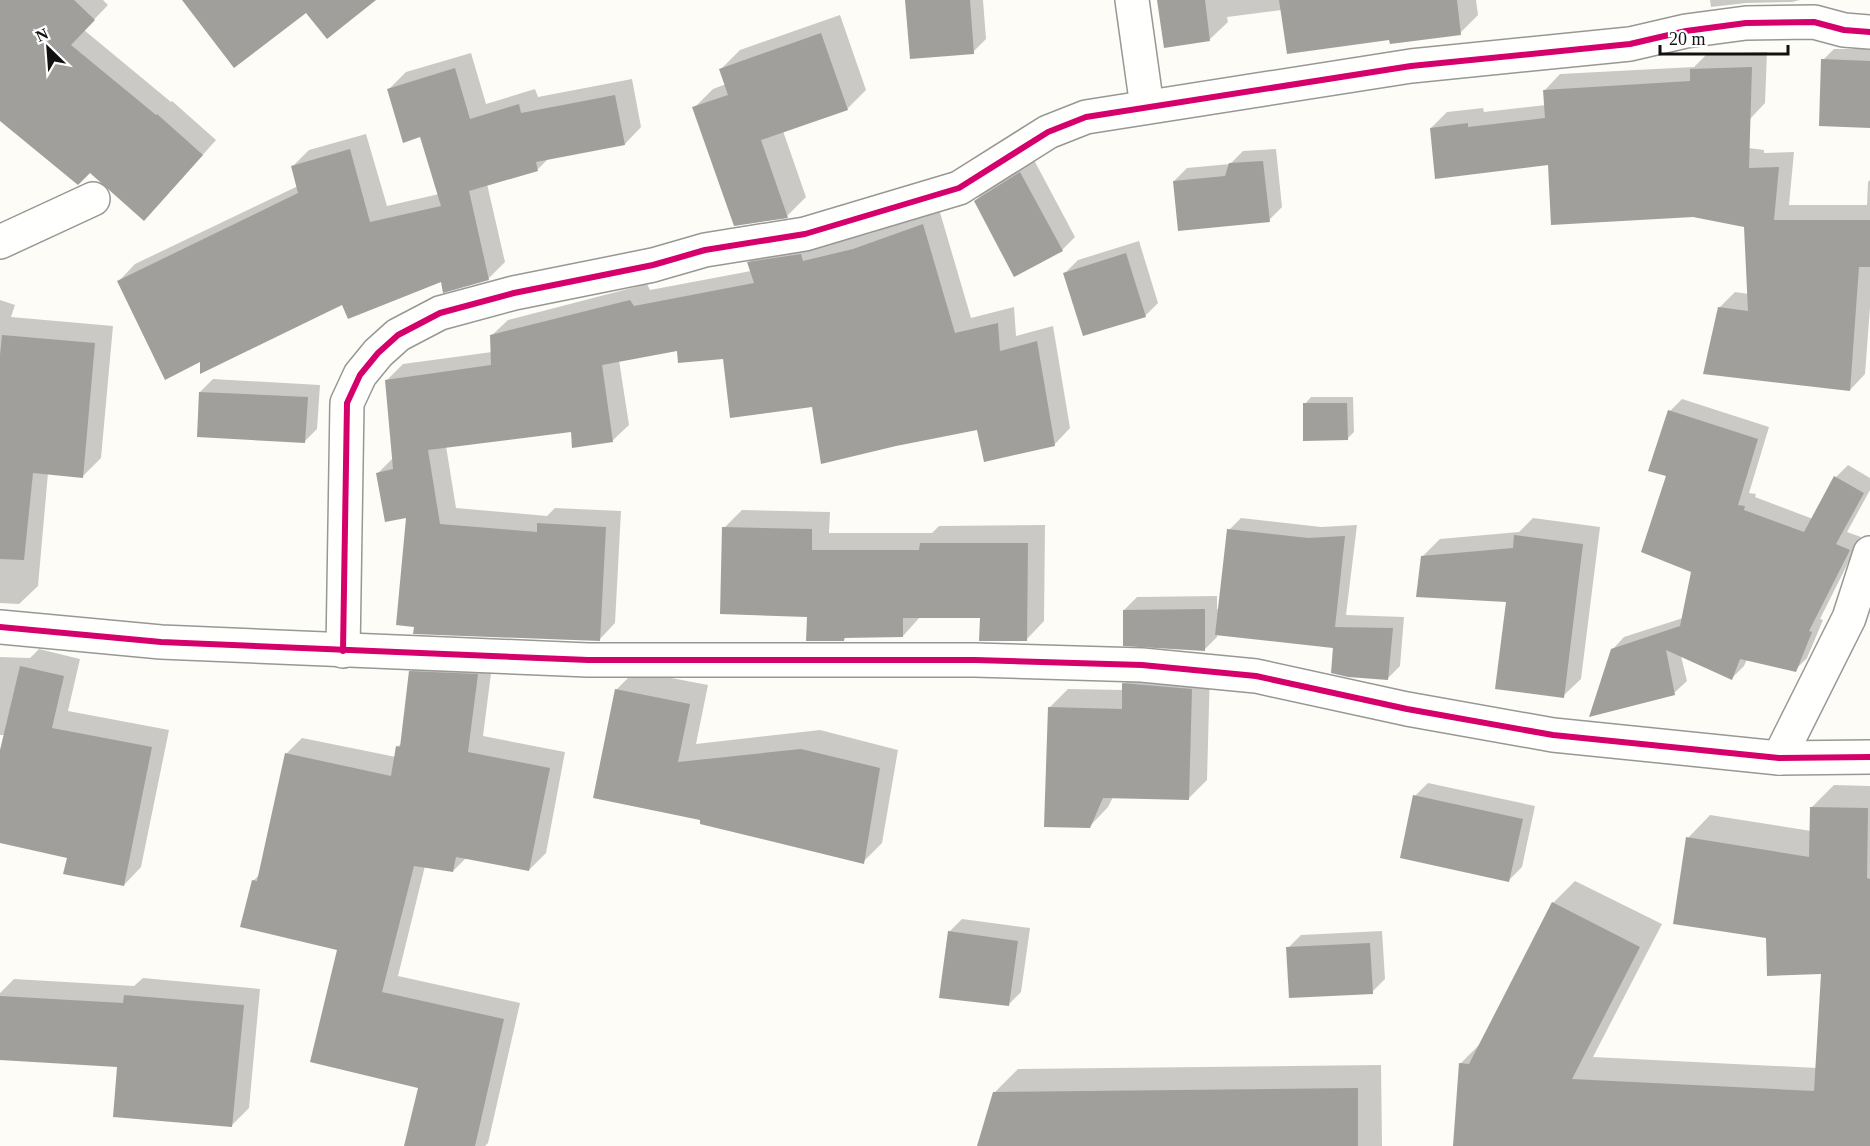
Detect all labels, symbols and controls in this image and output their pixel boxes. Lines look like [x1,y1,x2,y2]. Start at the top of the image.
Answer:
north arrow [18,18,78,78]
scale bar [1660,18,1788,56]
text: N [33,25,51,45]
text: 20 m [1669,29,1706,49]

